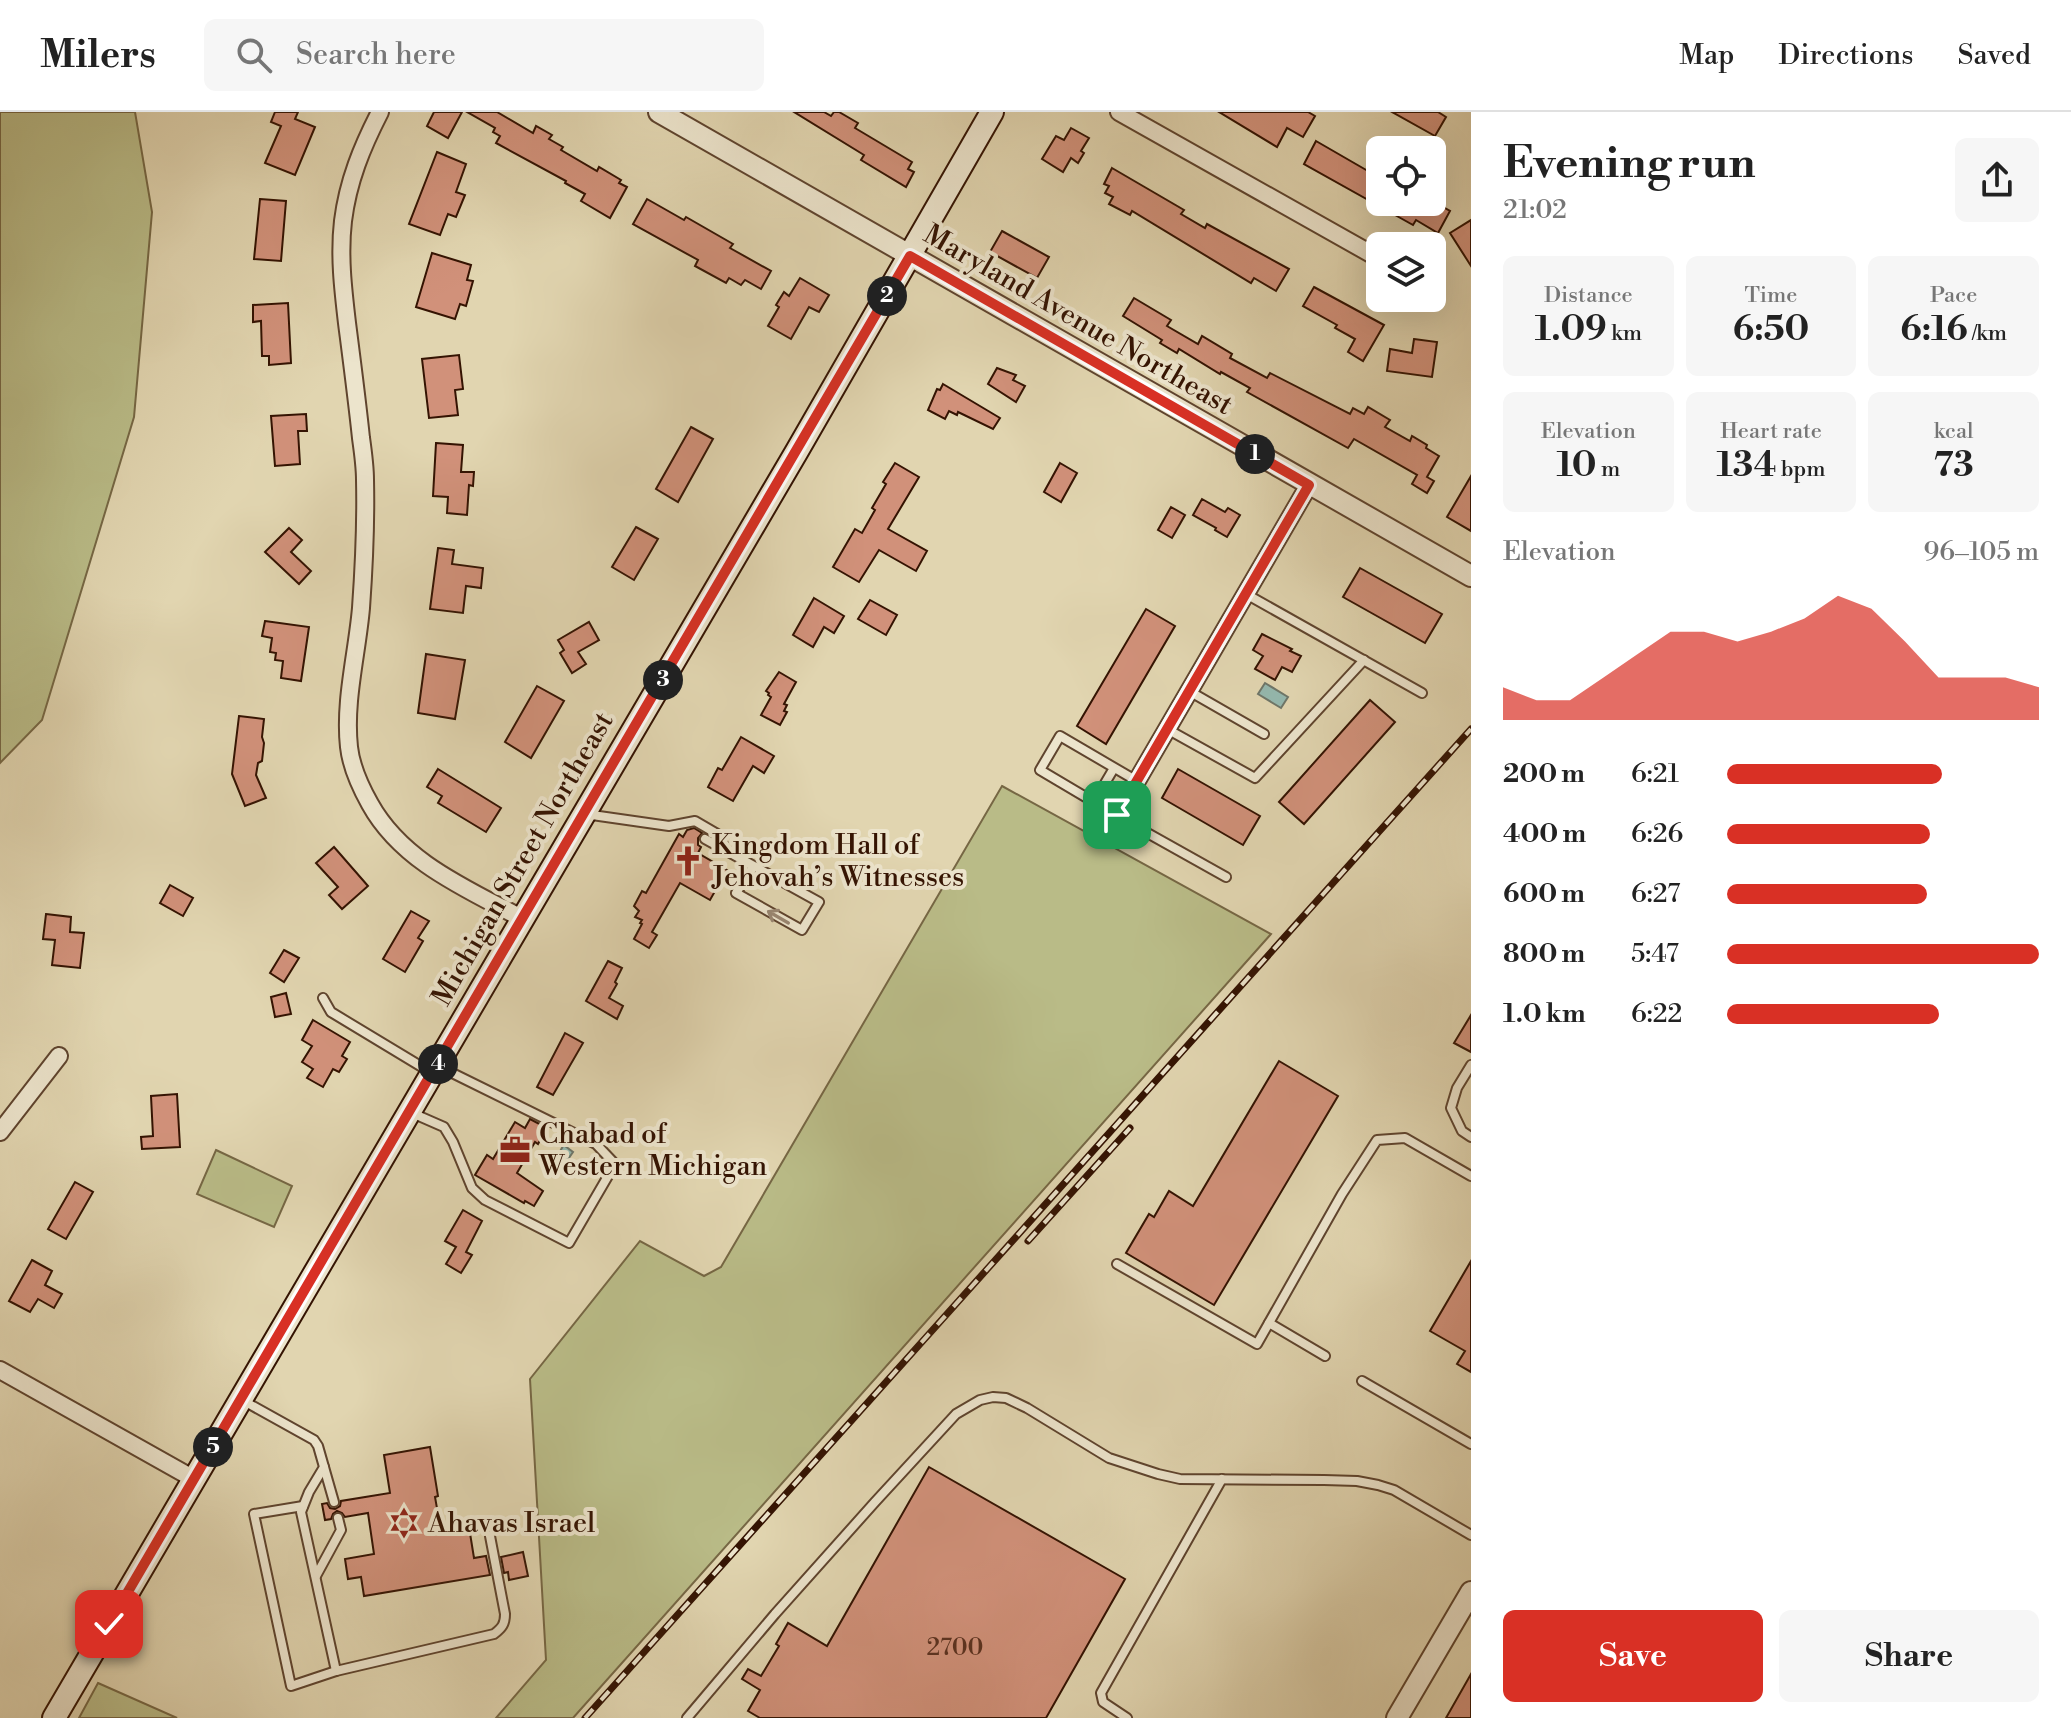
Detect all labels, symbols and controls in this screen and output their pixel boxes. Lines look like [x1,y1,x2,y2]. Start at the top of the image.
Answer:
search box [204,19,764,91]
text: Milers [40,32,156,79]
icon: search [232,33,276,77]
text: Search here [296,36,456,74]
text: Map [1679,38,1734,73]
text: Directions [1778,38,1913,73]
text: Saved [1957,38,2031,73]
map controls [1366,136,1446,312]
button: locate [1366,136,1446,216]
text: Evening run [1503,136,1756,191]
button: share [1955,138,2039,222]
text: 21:02 [1503,194,1567,226]
street label: Maryland Avenue Northeast [917,217,1239,423]
button: layers [1366,232,1446,312]
pin: 2 [867,276,907,316]
text: 2 [880,282,894,309]
text: Distance [1544,282,1633,309]
text: Time [1745,282,1797,309]
text: Pace [1930,282,1977,309]
text: 1.09 [1535,309,1607,351]
text: 6:50 [1733,309,1809,351]
text: 6:16 [1900,309,1968,351]
text: km [1607,320,1642,347]
text: /km [1968,320,2007,347]
text: Elevation [1541,418,1636,445]
text: Heart rate [1720,418,1822,445]
text: kcal [1934,418,1974,445]
pin: 1 [1235,434,1275,474]
text: 1 [1250,440,1260,467]
text: 10 [1556,445,1596,487]
text: 134 [1716,445,1777,487]
text: 73 [1934,445,1974,487]
text: m [1596,456,1620,483]
text: bpm [1777,456,1826,483]
text: Elevation [1503,536,1616,568]
text: 96–105 m [1923,536,2039,568]
pin: 3 [643,660,683,700]
text: 3 [656,666,670,693]
street label: Michigan Street Northeast [424,706,622,1012]
text: 200 m [1503,758,1585,790]
text: 6:21 [1631,758,1679,790]
pin [1083,781,1151,849]
icon: arrive [1095,793,1139,837]
text: 400 m [1503,818,1586,850]
text: 6:26 [1631,818,1683,850]
place label: Kingdom Hall of Jehovah’s Witnesses [711,828,964,895]
church icon: Kingdom Hall of Jehovah’s Witnesses [671,844,705,878]
text: 600 m [1503,878,1585,910]
text: 6:27 [1631,878,1680,910]
one-way arrow [767,909,791,924]
text: 800 m [1503,938,1585,970]
text: 5:47 [1631,938,1679,970]
text: 1.0 km [1503,998,1586,1030]
text: 6:22 [1631,998,1682,1030]
pin: 4 [418,1044,458,1084]
text: 4 [431,1050,445,1077]
place label: Chabad of Western Michigan [538,1117,768,1184]
office icon: Chabad of Western Michigan [498,1133,532,1167]
pin: 5 [193,1427,233,1467]
text: 5 [206,1433,220,1460]
synagogue icon: Ahavas Israel [387,1506,421,1540]
place label: Ahavas Israel [427,1506,595,1541]
pin [75,1590,143,1658]
icon: check [87,1602,131,1646]
button: Save [1503,1610,1763,1702]
button: Share [1779,1610,2039,1702]
house number: 2700 [927,1633,983,1663]

